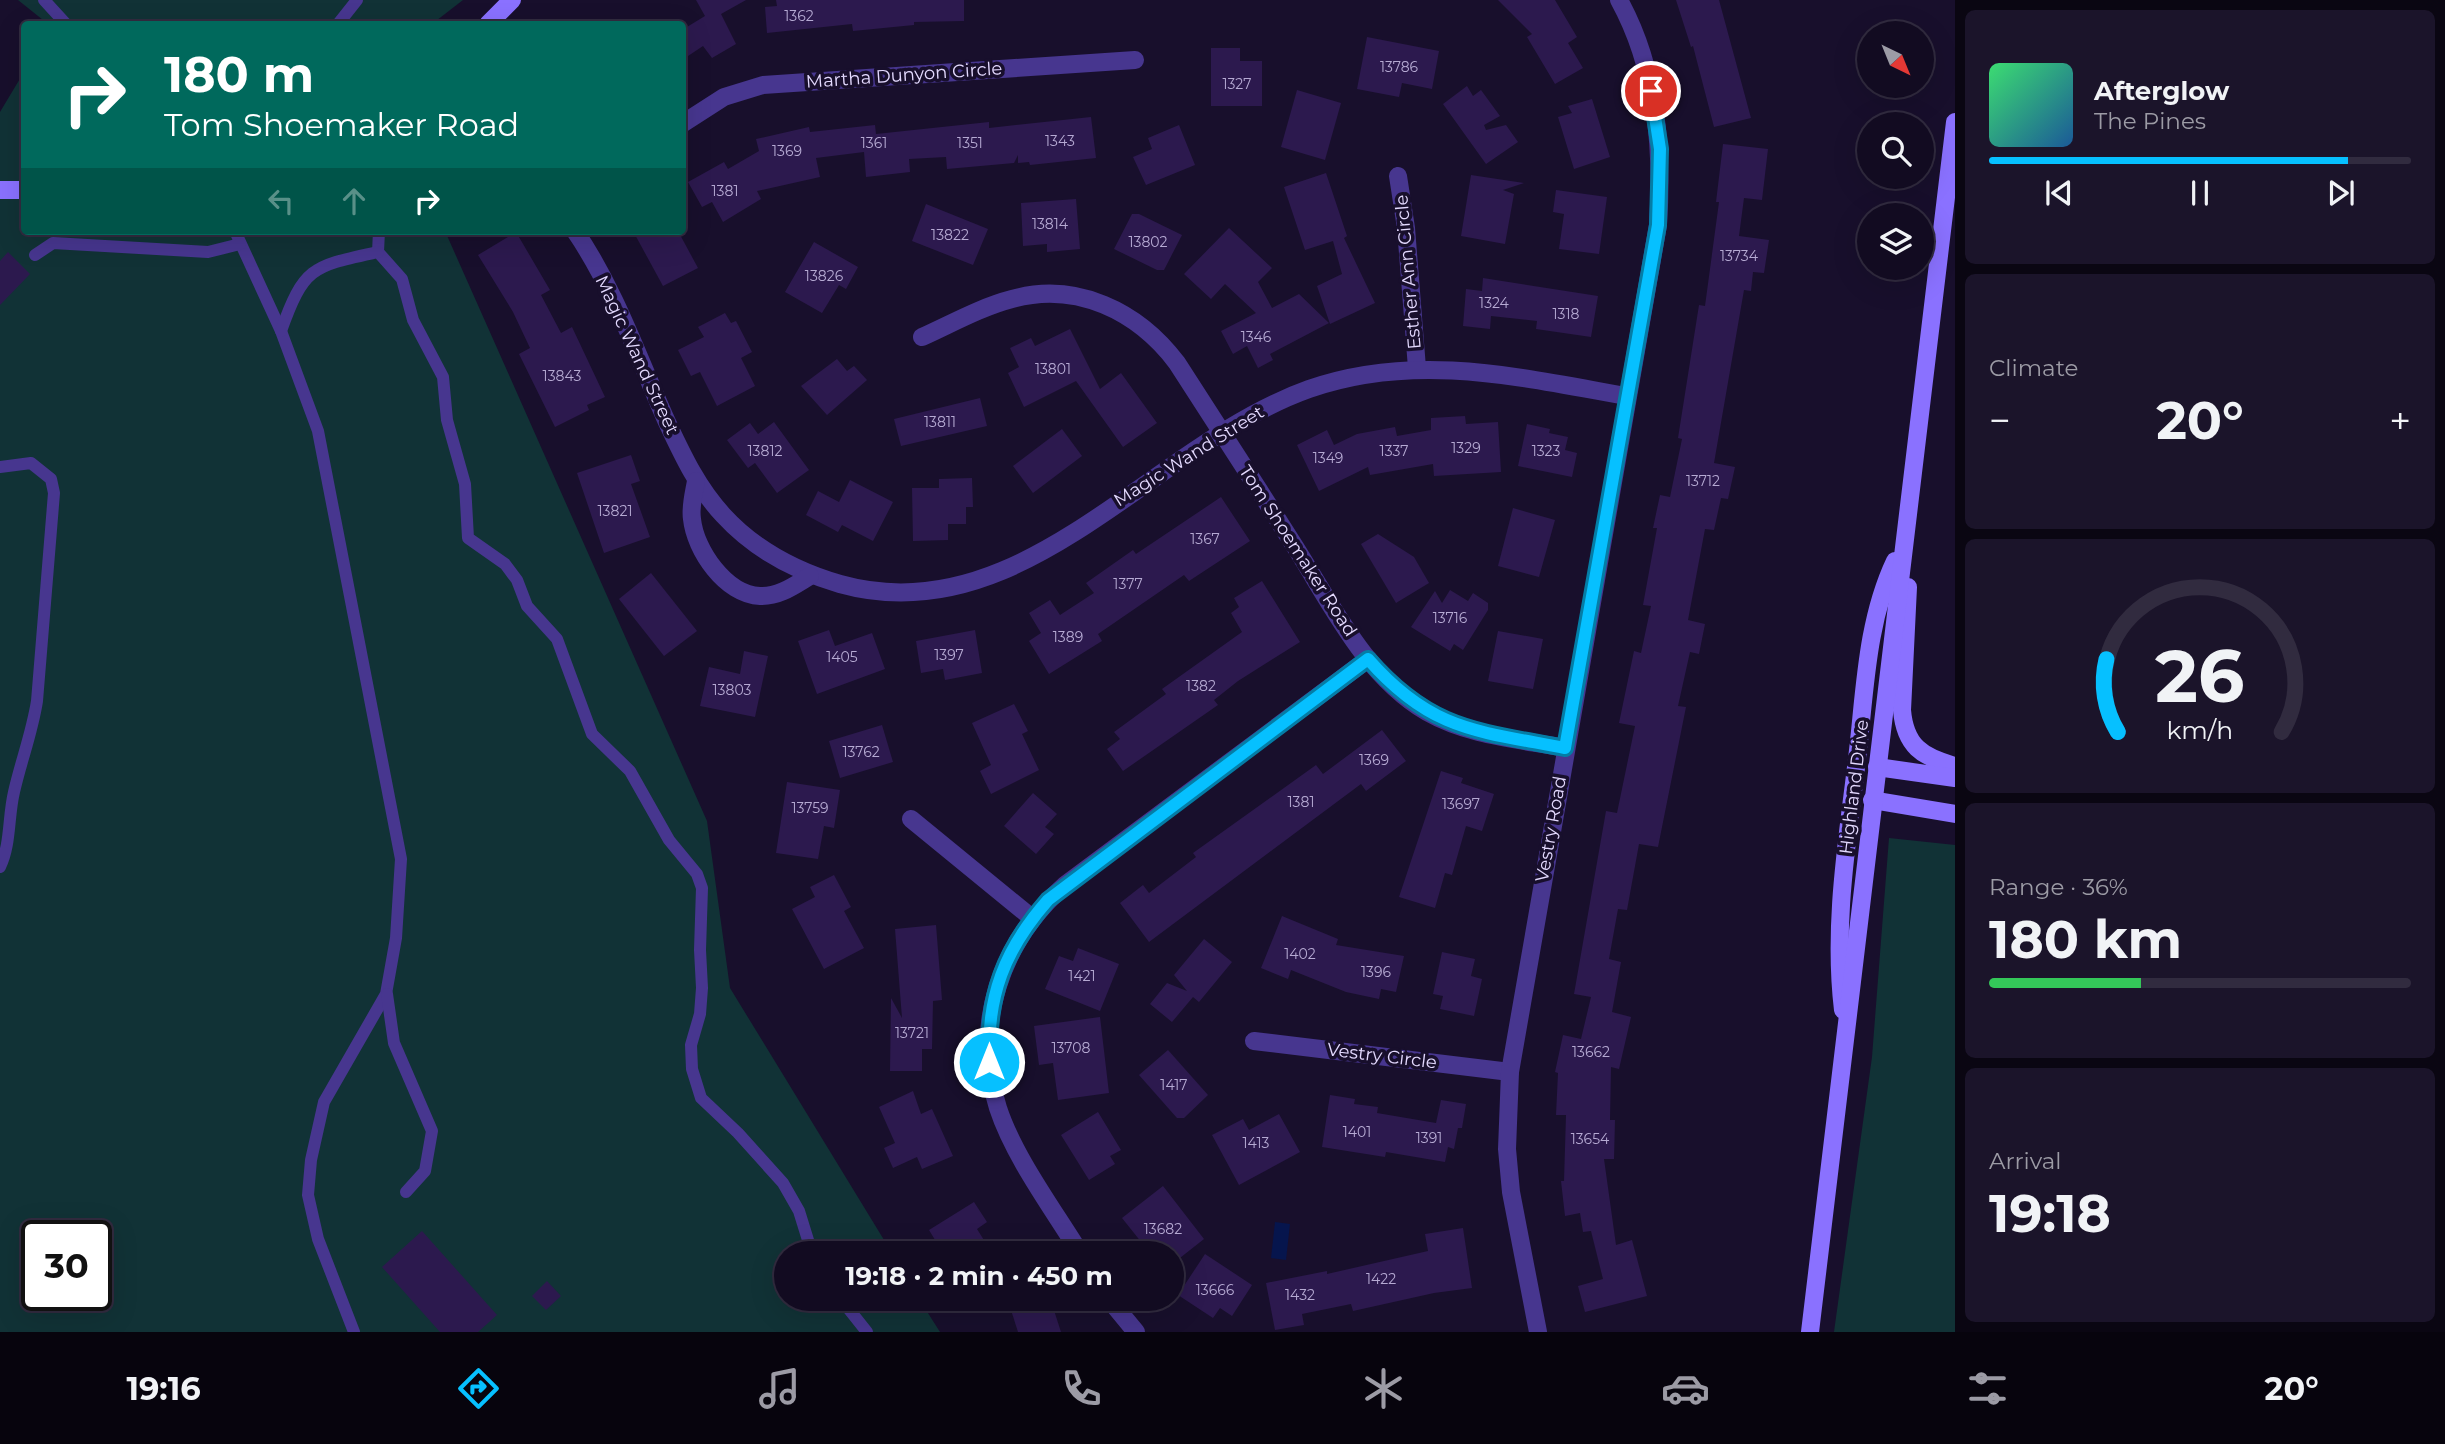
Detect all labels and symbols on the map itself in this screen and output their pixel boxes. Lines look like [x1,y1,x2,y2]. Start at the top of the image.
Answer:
house number: 1362 [784,7,814,25]
north arrow [1857,21,1934,98]
street label: Martha Dunyon Circle [805,57,1003,93]
house number: 13786 [1380,58,1419,76]
pin [1621,61,1681,121]
house number: 1327 [1222,75,1252,93]
house number: 1343 [1045,132,1075,150]
house number: 1361 [861,134,887,152]
house number: 1351 [957,134,983,152]
house number: 1369 [772,142,802,160]
house number: 1381 [712,182,738,200]
street label: Esther Ann Circle [1390,194,1426,350]
house number: 13814 [1032,215,1069,233]
house number: 13822 [931,226,969,244]
house number: 13802 [1128,233,1168,251]
house number: 13734 [1720,247,1759,265]
house number: 13826 [805,267,844,285]
street label: Magic Wand Street [590,272,684,438]
house number: 1324 [1479,294,1510,312]
house number: 1318 [1553,305,1580,323]
house number: 1346 [1241,328,1272,346]
house number: 13801 [1035,360,1071,378]
house number: 13843 [543,367,582,385]
street label: Magic Wand Street [1110,401,1268,511]
house number: 13811 [924,413,956,431]
house number: 1329 [1451,439,1481,457]
house number: 13812 [748,442,782,460]
house number: 1337 [1380,442,1408,460]
house number: 1323 [1532,442,1560,460]
house number: 1349 [1313,449,1343,467]
street label: Tom Shoemaker Road [1234,461,1362,641]
house number: 13712 [1686,472,1720,490]
house number: 13821 [598,502,632,520]
house number: 1367 [1190,530,1220,548]
house number: 1377 [1113,575,1143,593]
house number: 13716 [1433,609,1468,627]
house number: 1389 [1053,628,1083,646]
house number: 1397 [934,646,964,664]
house number: 1405 [826,648,858,666]
house number: 1382 [1186,677,1216,695]
house number: 13803 [713,681,752,699]
street label: Highland Drive [1835,718,1873,856]
house number: 13762 [842,743,880,761]
house number: 1369 [1359,751,1389,769]
street label: Vestry Road [1531,774,1571,884]
house number: 1381 [1288,793,1314,811]
house number: 13697 [1442,795,1480,813]
house number: 13759 [791,799,829,817]
house number: 1402 [1284,945,1316,963]
house number: 1396 [1361,963,1391,981]
house number: 1421 [1068,967,1096,985]
house number: 13721 [895,1024,929,1042]
position arrow [952,1025,1026,1099]
street label: Vestry Circle [1326,1038,1438,1074]
house number: 13708 [1052,1039,1091,1057]
house number: 13662 [1572,1043,1610,1061]
house number: 1417 [1160,1076,1188,1094]
house number: 1401 [1343,1123,1371,1141]
house number: 1391 [1416,1129,1442,1147]
house number: 13654 [1571,1130,1610,1148]
house number: 1413 [1243,1134,1270,1152]
speed limit sign: 30 [21,1220,112,1311]
house number: 13682 [1144,1220,1182,1238]
house number: 1422 [1366,1270,1396,1288]
house number: 13666 [1196,1281,1235,1299]
house number: 1432 [1285,1286,1315,1304]

